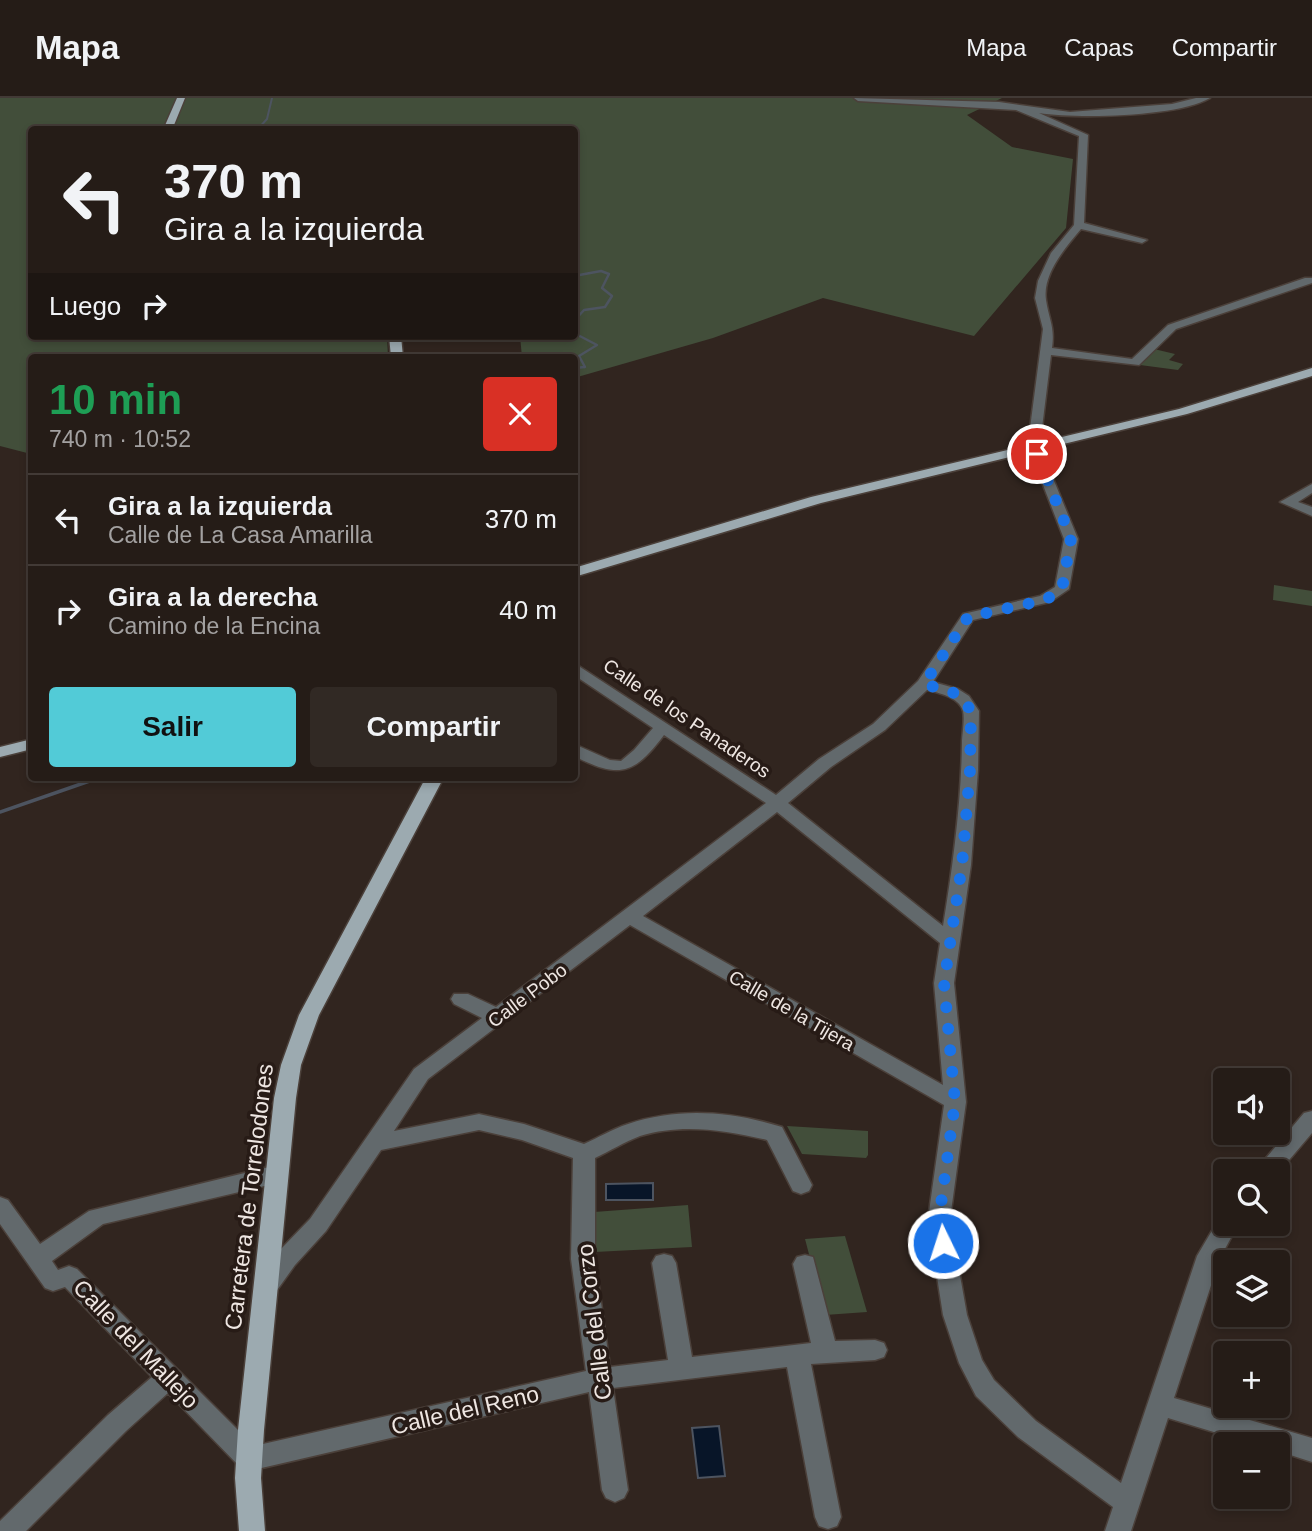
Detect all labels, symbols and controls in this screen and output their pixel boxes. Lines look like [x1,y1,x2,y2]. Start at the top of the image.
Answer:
text: Mapa [35,29,119,66]
text: Mapa [966,34,1026,61]
text: Capas [1064,34,1134,61]
text: Compartir [1172,34,1277,61]
icon: left [49,154,140,245]
text: 370 m [164,154,303,208]
text: Gira a la izquierda [164,211,424,247]
icon: right [135,287,173,325]
text: Luego [49,291,121,321]
text: 10 min [49,376,182,423]
button: close [483,377,557,451]
pin [1007,424,1067,484]
text: 740 m · 10:52 [49,426,191,452]
icon: arrive [1018,435,1056,473]
text: Gira a la izquierda [108,491,332,521]
icon: left [49,501,87,539]
text: 370 m [485,504,557,534]
text: Calle de La Casa Amarilla [108,522,373,548]
text: Gira a la derecha [108,582,318,612]
icon: right [49,592,87,630]
text: 40 m [499,595,557,625]
text: Camino de la Encina [108,613,320,639]
street label: Calle de los Panaderos [599,655,774,782]
button: Salir [49,687,296,767]
button: Compartir [310,687,557,767]
street label: Calle Pobo [484,959,571,1032]
street label: Calle de la Tijera [725,966,859,1055]
street label: Carretera de Torrelodones [220,1062,278,1332]
map controls [1213,1068,1290,1509]
button: sound [1213,1068,1290,1145]
button: search [1213,1159,1290,1236]
position arrow [906,1206,980,1280]
street label: Calle del Corzo [572,1242,616,1402]
button: layers [1213,1250,1290,1327]
street label: Calle del Mallejo [68,1274,204,1414]
button: + [1213,1341,1290,1418]
street label: Calle del Reno [389,1380,541,1440]
button: − [1213,1432,1290,1509]

